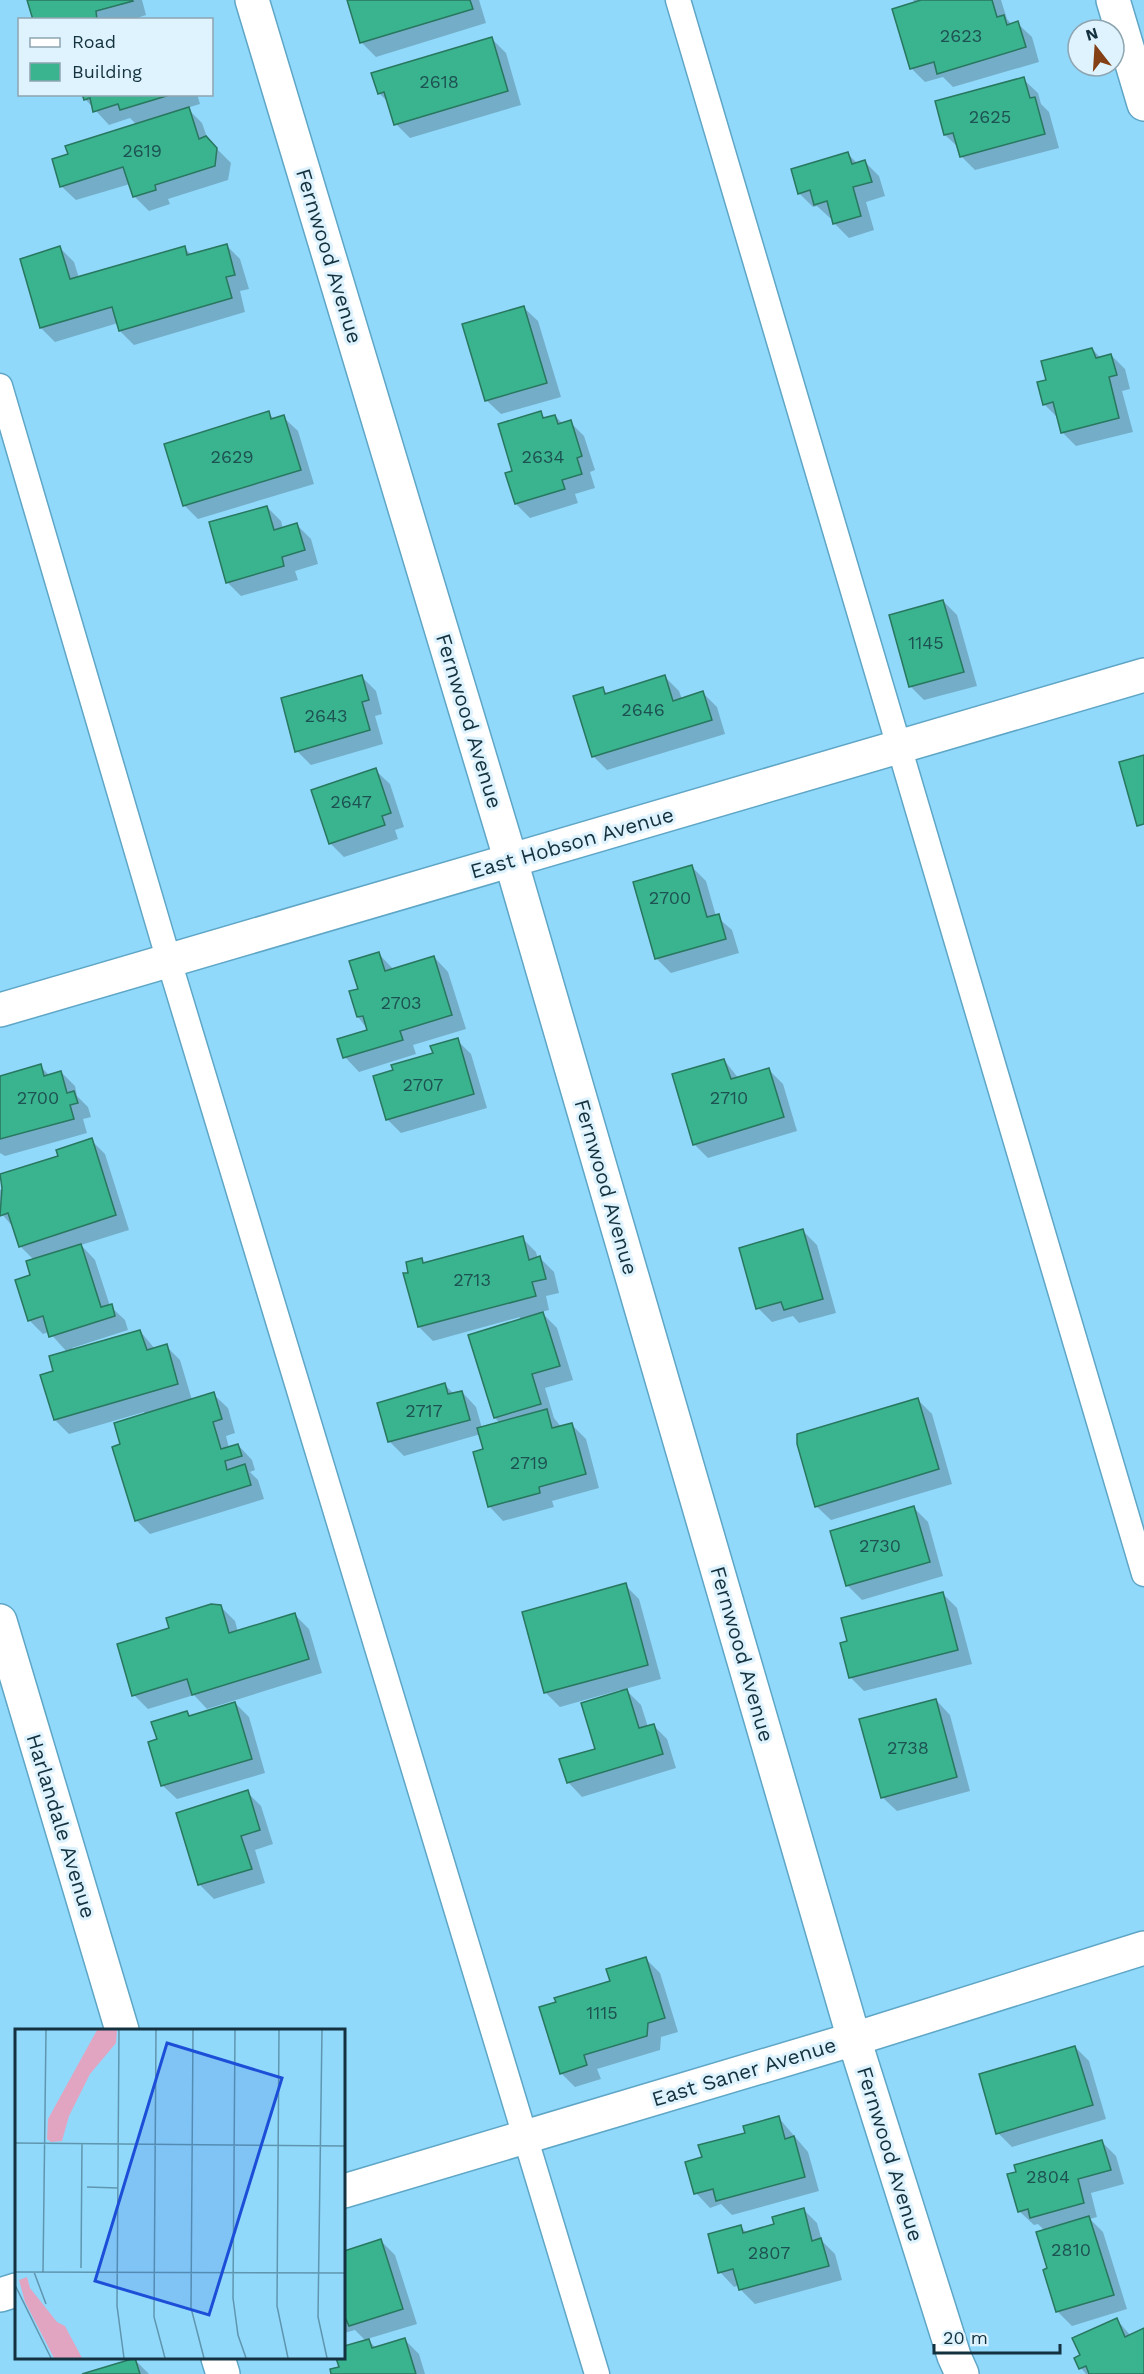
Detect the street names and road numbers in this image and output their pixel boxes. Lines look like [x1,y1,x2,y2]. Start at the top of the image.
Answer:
street label: Fernwood Avenue [291,165,368,346]
street label: Fernwood Avenue [431,630,508,811]
street label: East Hobson Avenue [467,801,677,884]
street label: Fernwood Avenue [569,1096,643,1277]
street label: Fernwood Avenue [705,1563,779,1744]
street label: Harlandale Avenue [22,1731,101,1921]
street label: East Saner Avenue [649,2032,839,2111]
street label: Fernwood Avenue [852,2063,929,2244]

